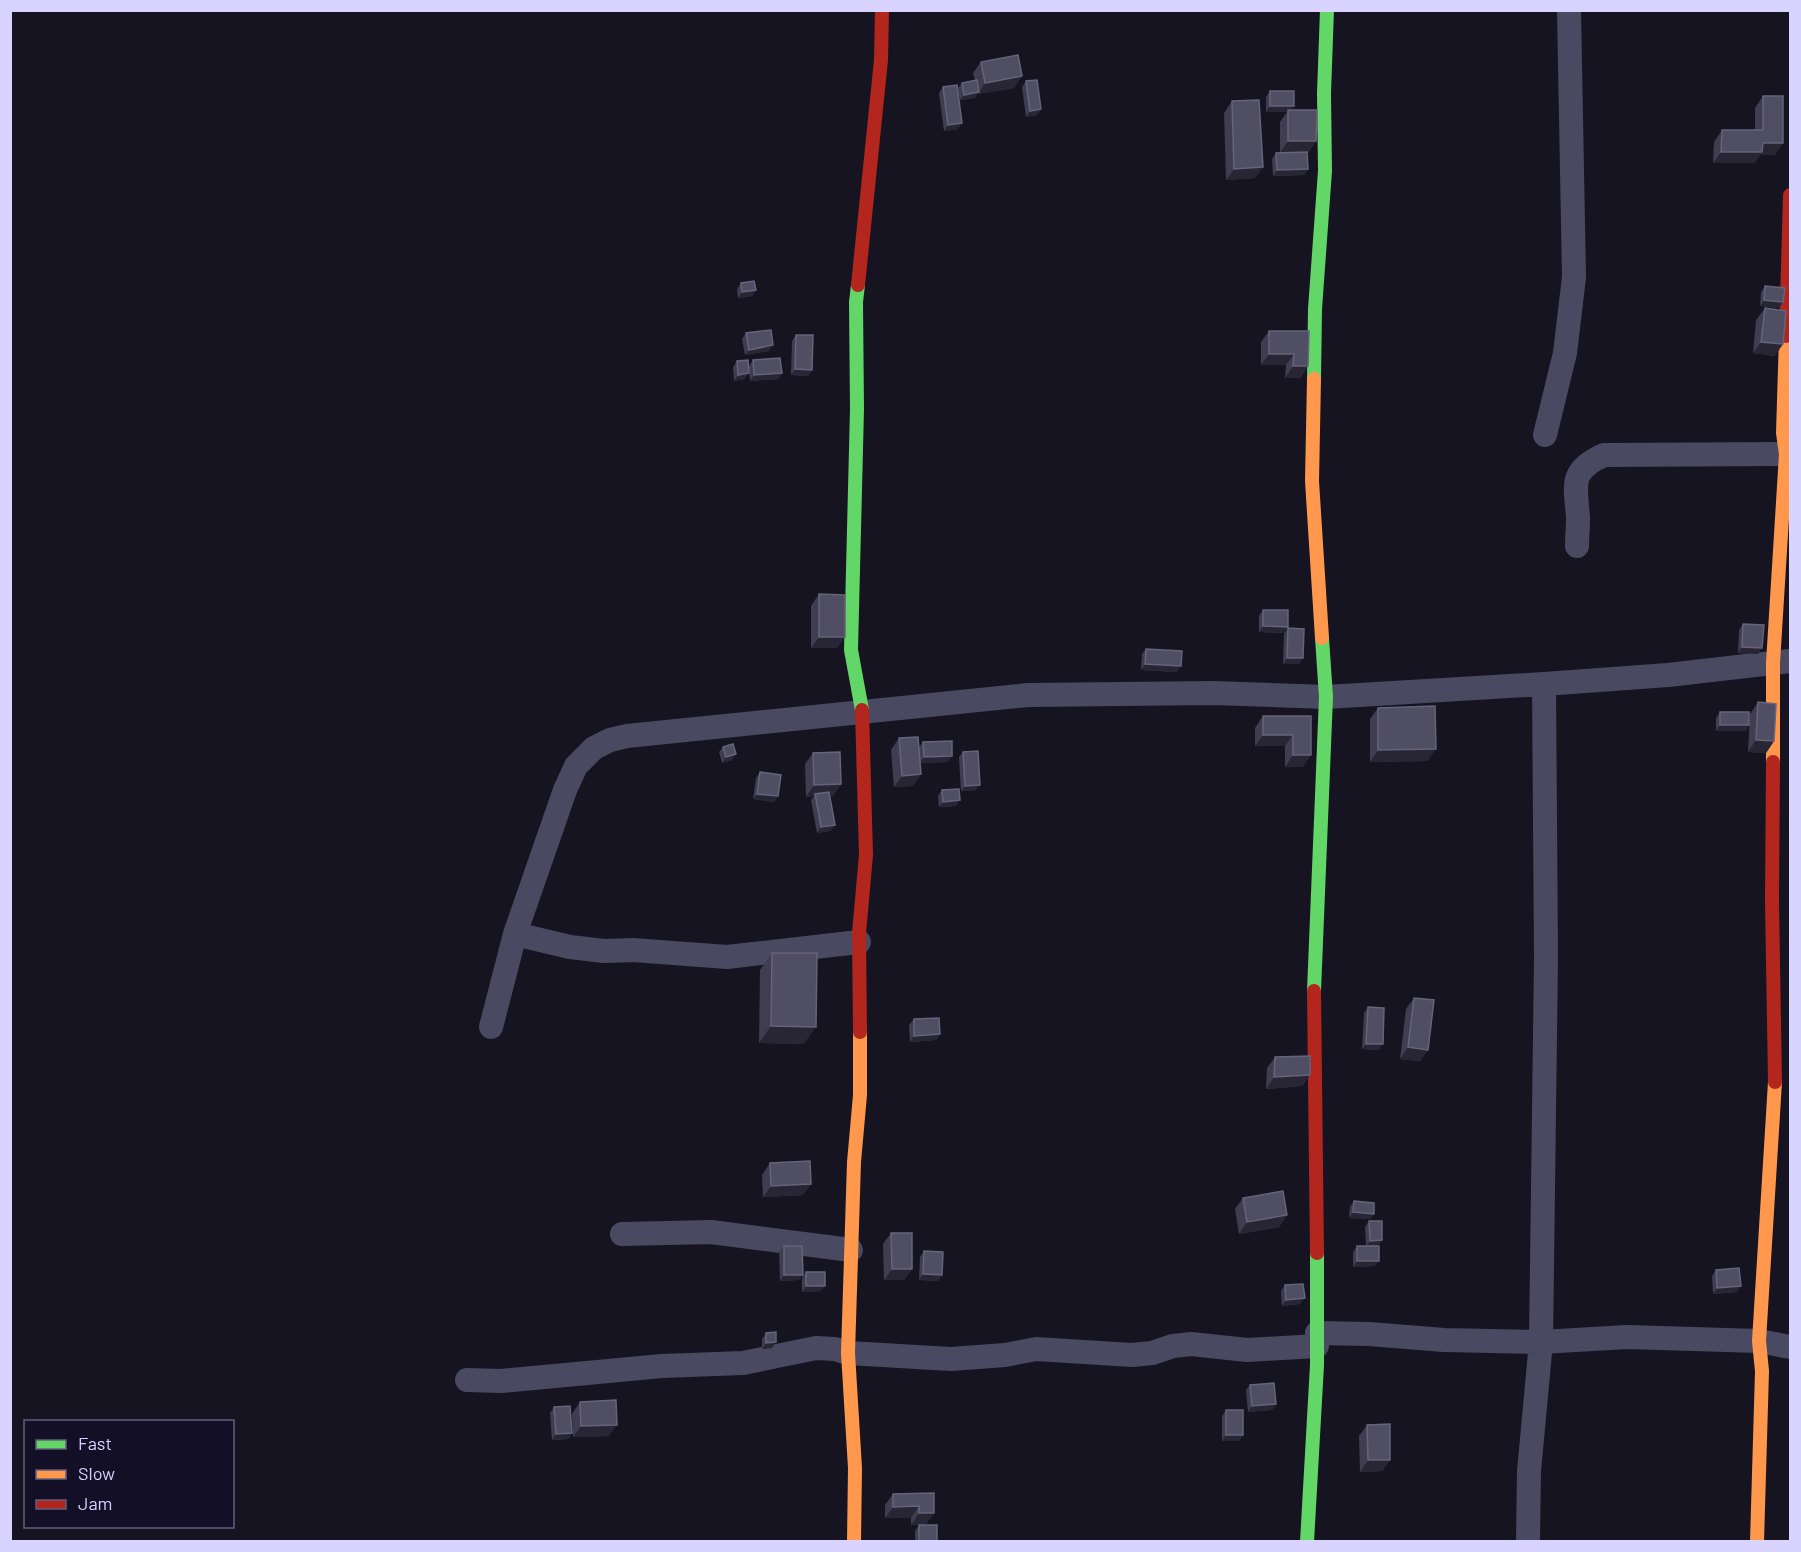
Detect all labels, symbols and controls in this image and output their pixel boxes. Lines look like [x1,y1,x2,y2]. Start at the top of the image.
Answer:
legend [24,1420,234,1528]
text: Fast [78,1432,112,1454]
text: Slow [78,1462,115,1484]
text: Jam [78,1492,112,1514]

